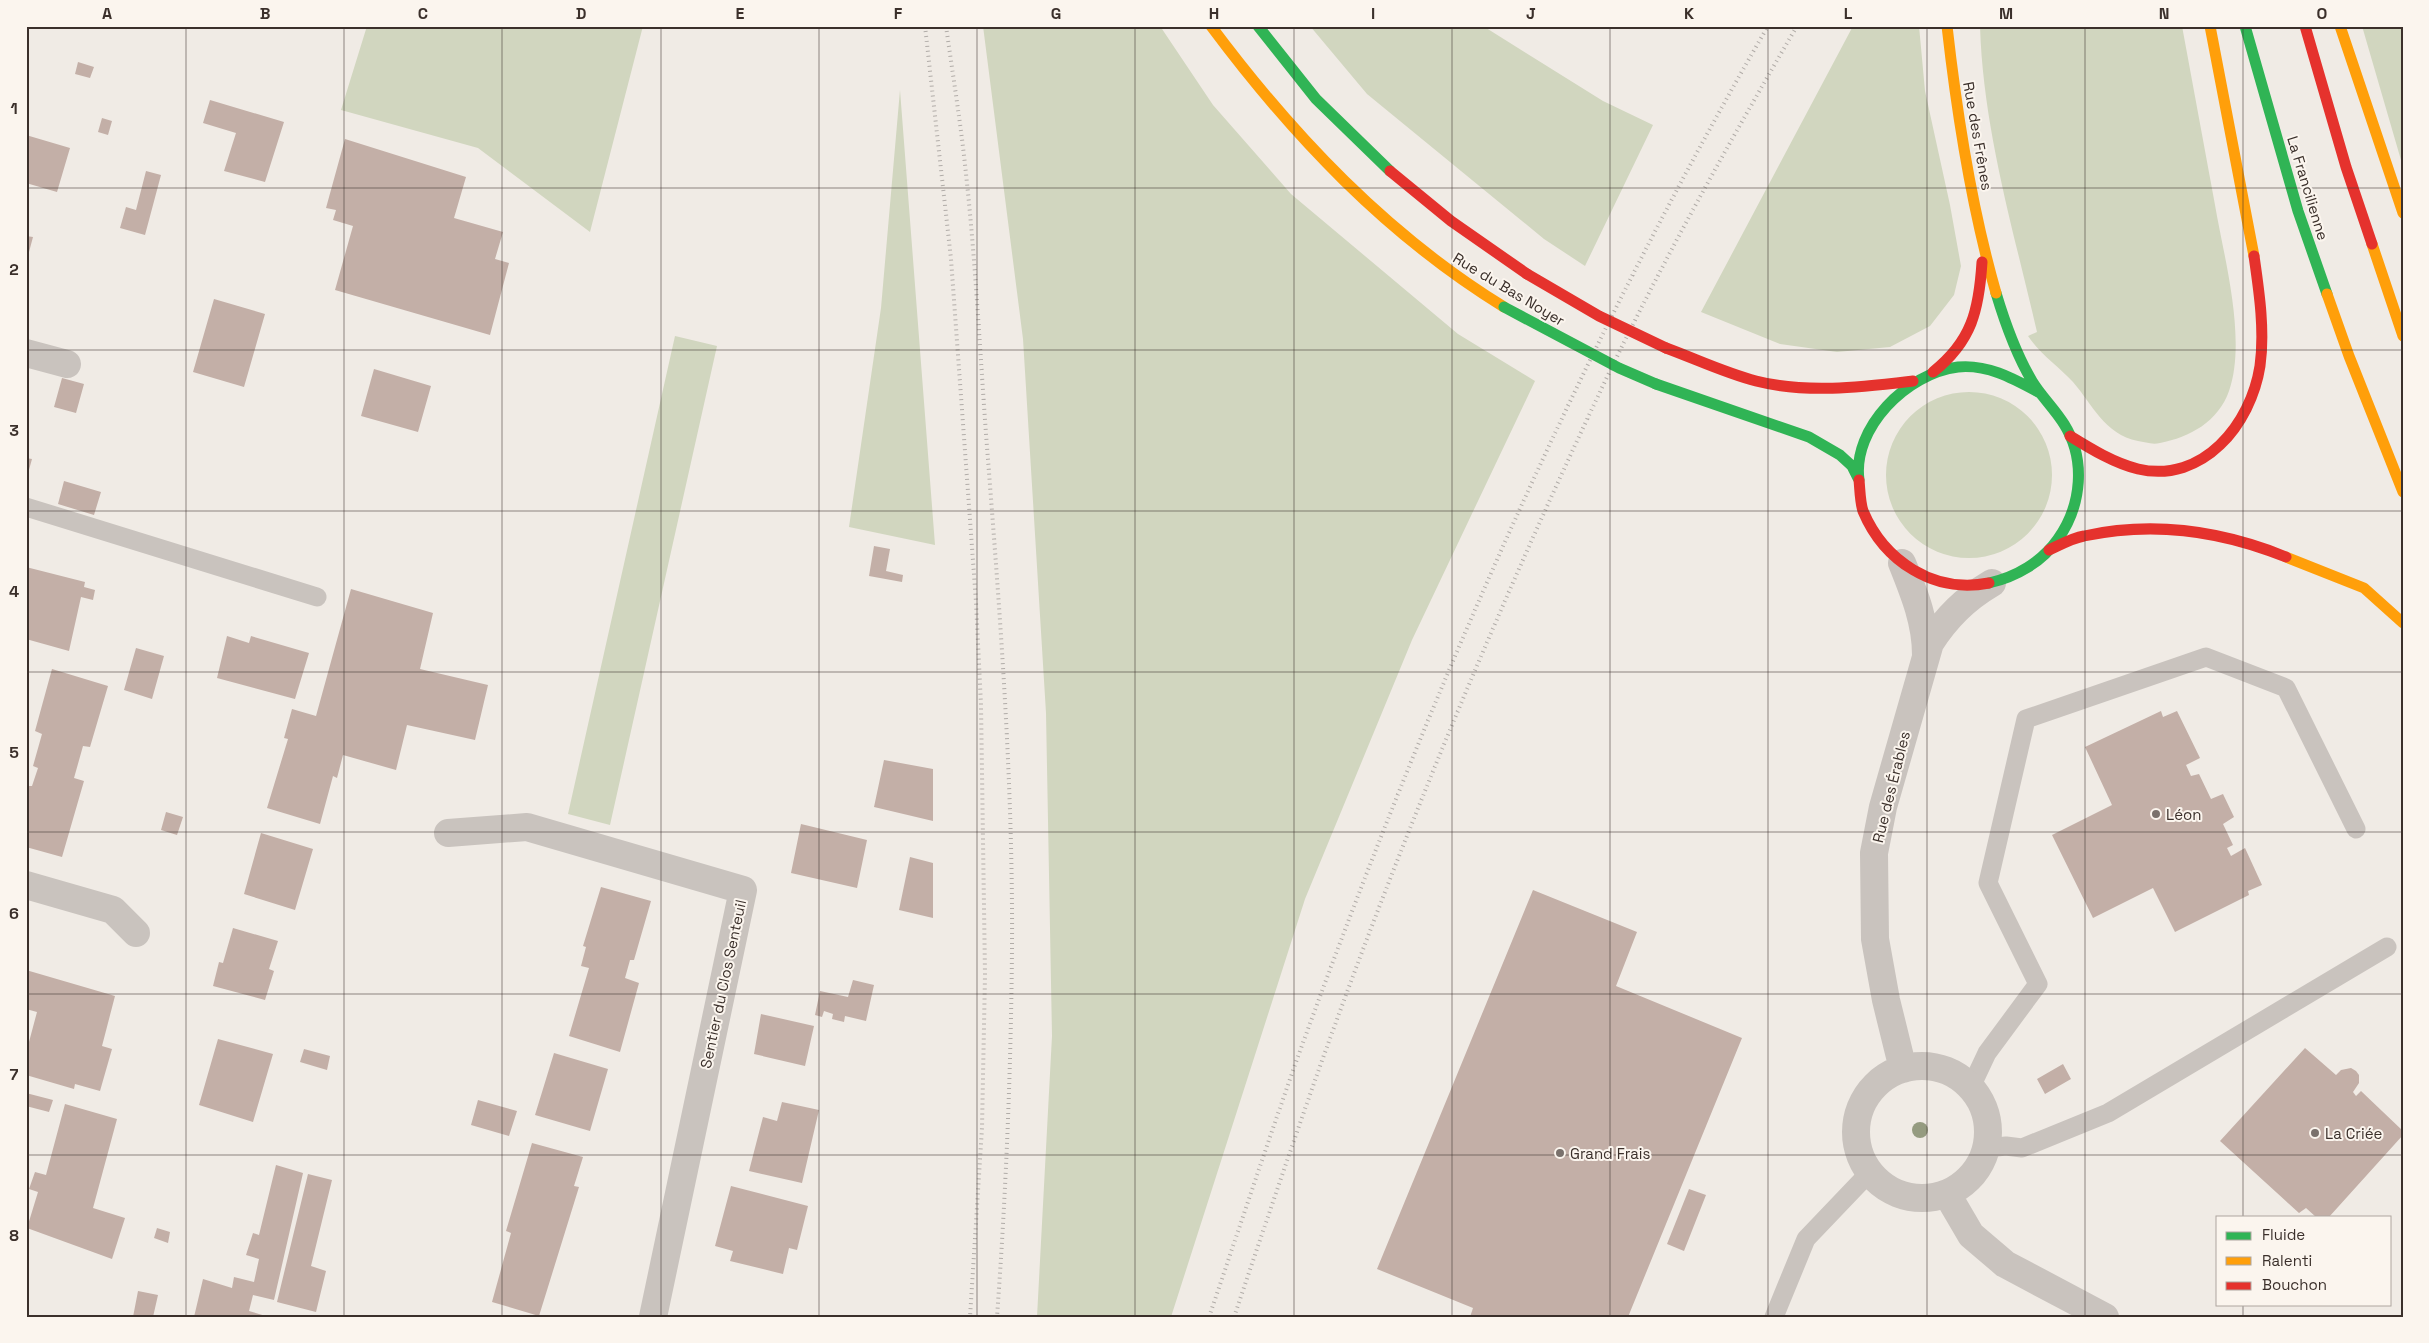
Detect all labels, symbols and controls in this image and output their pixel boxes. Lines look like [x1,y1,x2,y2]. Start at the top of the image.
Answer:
text: A [102,3,112,24]
text: B [260,3,270,24]
text: C [418,3,428,24]
text: D [576,3,586,24]
text: E [736,3,745,24]
text: F [894,3,903,24]
text: G [1051,3,1061,24]
text: H [1209,3,1219,24]
text: I [1371,3,1375,24]
text: J [1526,3,1536,24]
text: K [1684,3,1694,24]
text: L [1844,3,1853,24]
text: M [1999,3,2013,24]
text: N [2159,3,2169,24]
text: O [2317,3,2328,24]
street label: Rue des Frênes [1959,80,1997,192]
text: 1 [10,98,18,119]
street label: La Francilienne [2283,134,2333,243]
street label: Rue du Bas Noyer [1450,248,1569,330]
text: 2 [9,259,19,280]
text: 3 [9,420,19,441]
text: 4 [9,581,19,602]
street label: Rue des Érables [1868,729,1914,845]
text: 5 [9,742,19,763]
place label: Léon [2166,805,2201,824]
marker: Léon [2150,808,2162,820]
street label: Sentier du Clos Senteuil [696,898,750,1070]
text: 6 [9,903,19,924]
text: 7 [10,1064,19,1085]
place label: La Criée [2325,1124,2383,1143]
marker: La Criée [2309,1127,2321,1139]
place label: Grand Frais [1570,1144,1650,1163]
marker: Grand Frais [1554,1147,1566,1159]
legend [2216,1216,2392,1306]
text: 8 [9,1225,19,1246]
text: Fluide [2262,1225,2305,1244]
text: Ralenti [2262,1251,2312,1270]
text: Bouchon [2262,1275,2327,1294]

